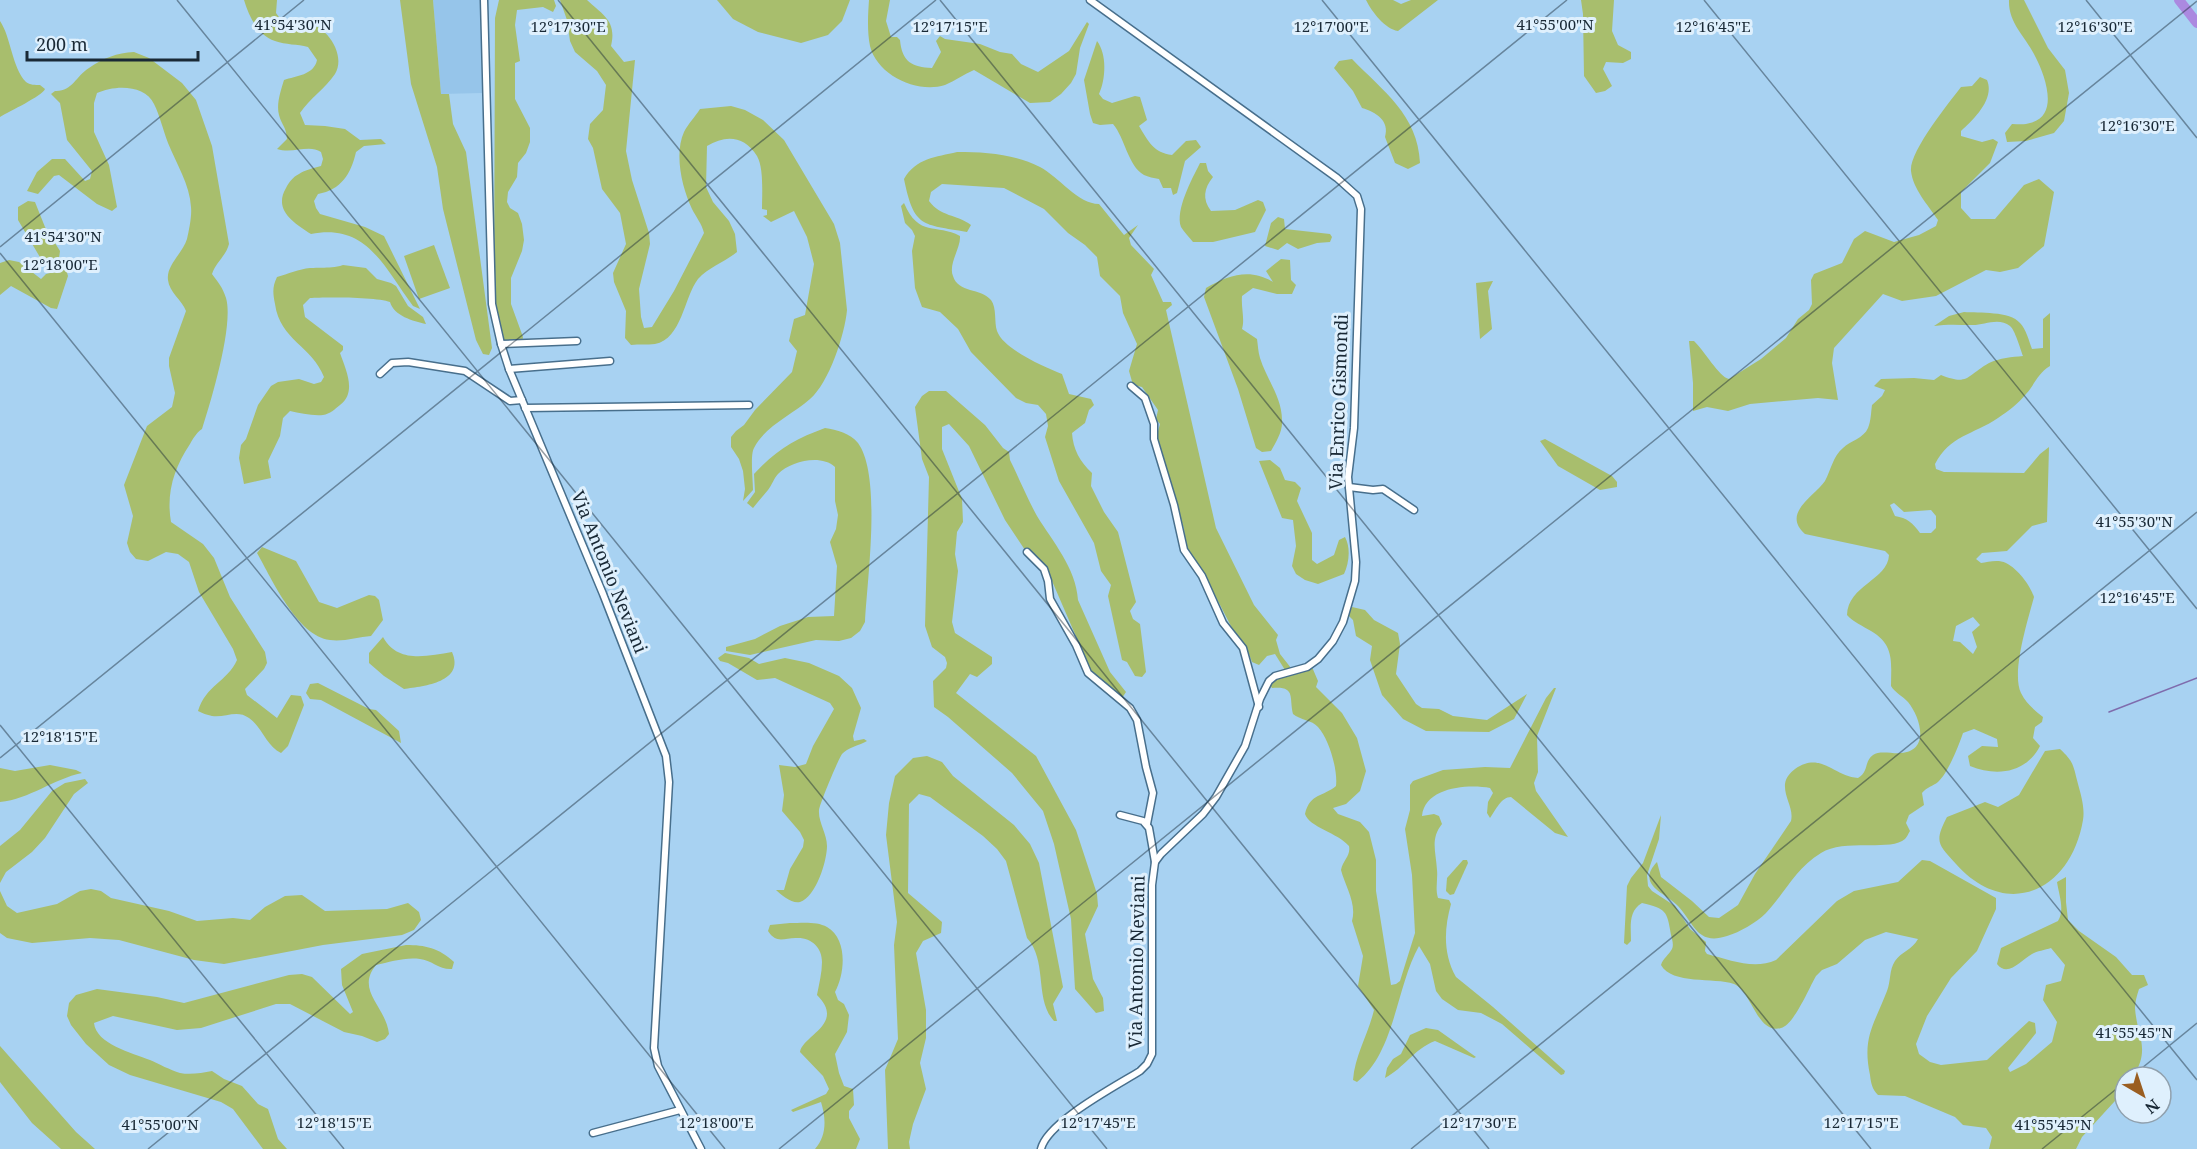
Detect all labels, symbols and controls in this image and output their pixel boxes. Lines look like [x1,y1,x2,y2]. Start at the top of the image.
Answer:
text: 41°54'30"N [254,14,332,34]
text: 41°55'00"N [1516,14,1594,34]
text: 12°17'30"E [530,16,606,36]
text: 12°17'15"E [912,16,988,36]
text: 12°17'00"E [1293,16,1369,36]
text: 12°16'45"E [1675,16,1751,36]
text: 12°16'30"E [2057,16,2133,36]
scale bar [27,24,198,62]
text: 200 m [36,32,88,56]
text: 12°16'30"E [2099,115,2175,135]
text: 41°54'30"N [24,226,102,246]
text: 12°18'00"E [22,254,98,274]
street label: Via Enrico Gismondi [1323,313,1353,490]
street label: Via Antonio Neviani [566,487,654,657]
text: 41°55'30"N [2095,511,2173,531]
text: 12°16'45"E [2099,587,2175,607]
text: 12°18'15"E [22,726,98,746]
street label: Via Antonio Neviani [1122,875,1150,1049]
text: 41°55'45"N [2095,1022,2173,1042]
north arrow [2113,1065,2173,1125]
text: N [2140,1094,2164,1119]
text: 12°18'15"E [296,1112,372,1132]
text: 12°18'00"E [678,1112,754,1132]
text: 12°17'45"E [1060,1112,1136,1132]
text: 12°17'30"E [1441,1112,1517,1132]
text: 12°17'15"E [1823,1112,1899,1132]
text: 41°55'00"N [121,1114,199,1134]
text: 41°55'45"N [2014,1114,2092,1134]

